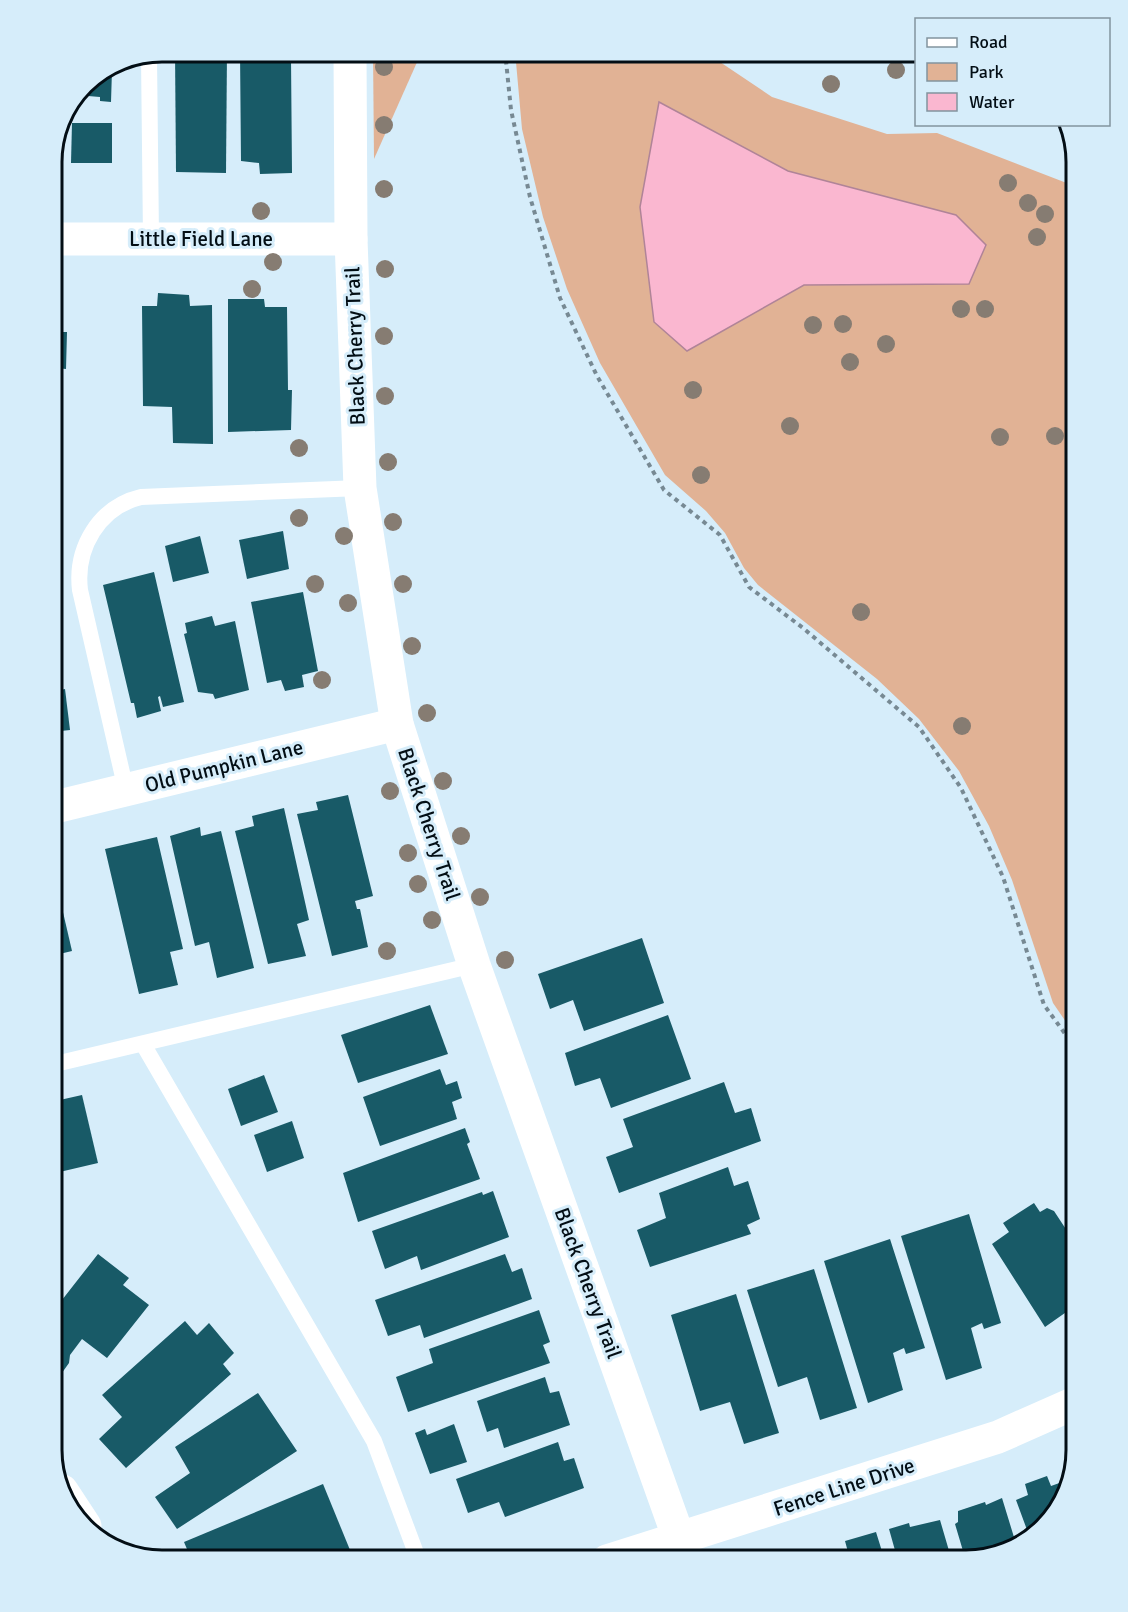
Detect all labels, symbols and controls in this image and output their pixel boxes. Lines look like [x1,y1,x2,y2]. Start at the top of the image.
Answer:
legend [915,18,1110,126]
text: Road [969,31,1008,53]
text: Park [969,61,1004,83]
text: Water [969,91,1015,113]
street label: Little Field Lane [129,226,273,252]
street label: Black Cherry Trail [339,266,371,426]
street label: Old Pumpkin Lane [142,734,306,798]
street label: Black Cherry Trail [392,744,466,904]
street label: Black Cherry Trail [549,1204,627,1362]
street label: Fence Line Drive [770,1452,918,1522]

